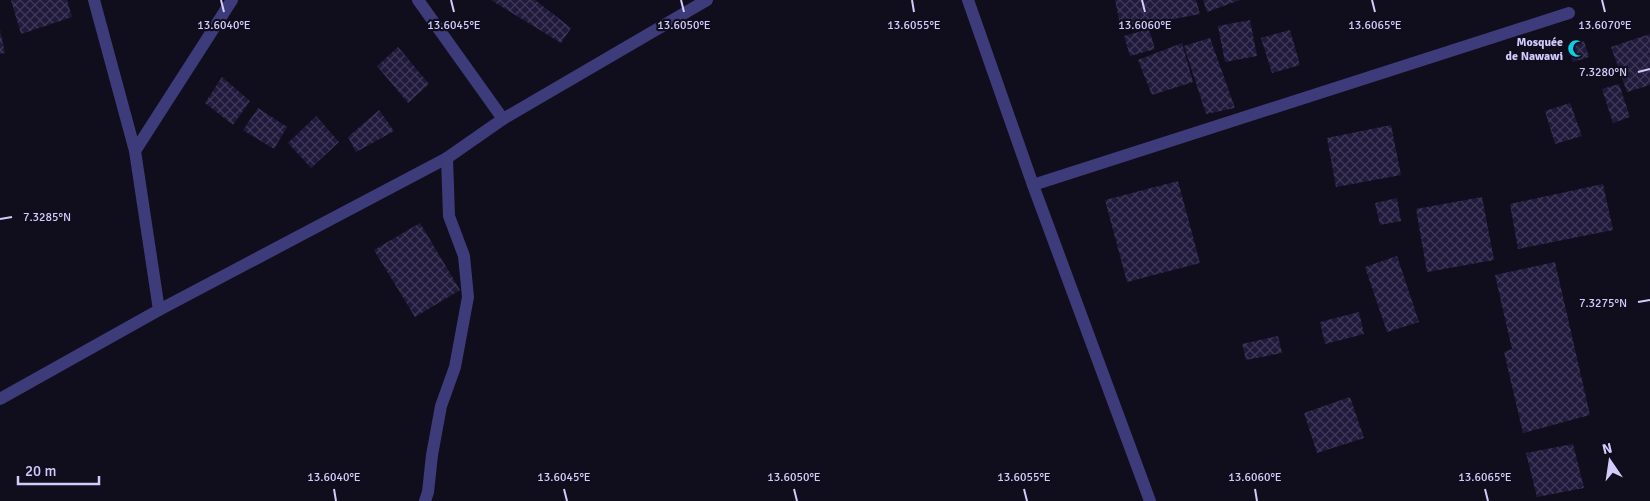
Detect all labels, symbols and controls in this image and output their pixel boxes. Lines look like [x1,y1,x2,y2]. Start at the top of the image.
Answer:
text: 13.6040°E [197,18,251,33]
text: 13.6045°E [427,18,481,33]
text: 13.6050°E [657,18,711,33]
text: 13.6055°E [887,18,941,33]
text: 13.6060°E [1118,18,1172,33]
text: 13.6065°E [1348,18,1402,33]
text: 13.6070°E [1578,18,1632,33]
place label: Mosquée de Nawawi [1506,35,1563,64]
mosque icon: Mosquée de Nawawi [1567,39,1587,59]
text: 7.3280°N [1579,65,1627,80]
text: 7.3285°N [23,210,71,225]
text: 7.3275°N [1579,296,1627,311]
north arrow [1585,436,1635,486]
text: N [1601,439,1614,458]
scale bar [18,454,99,486]
text: 20 m [25,462,56,480]
text: 13.6040°E [307,470,361,485]
text: 13.6045°E [537,470,591,485]
text: 13.6050°E [767,470,821,485]
text: 13.6055°E [997,470,1051,485]
text: 13.6060°E [1228,470,1282,485]
text: 13.6065°E [1458,470,1512,485]

